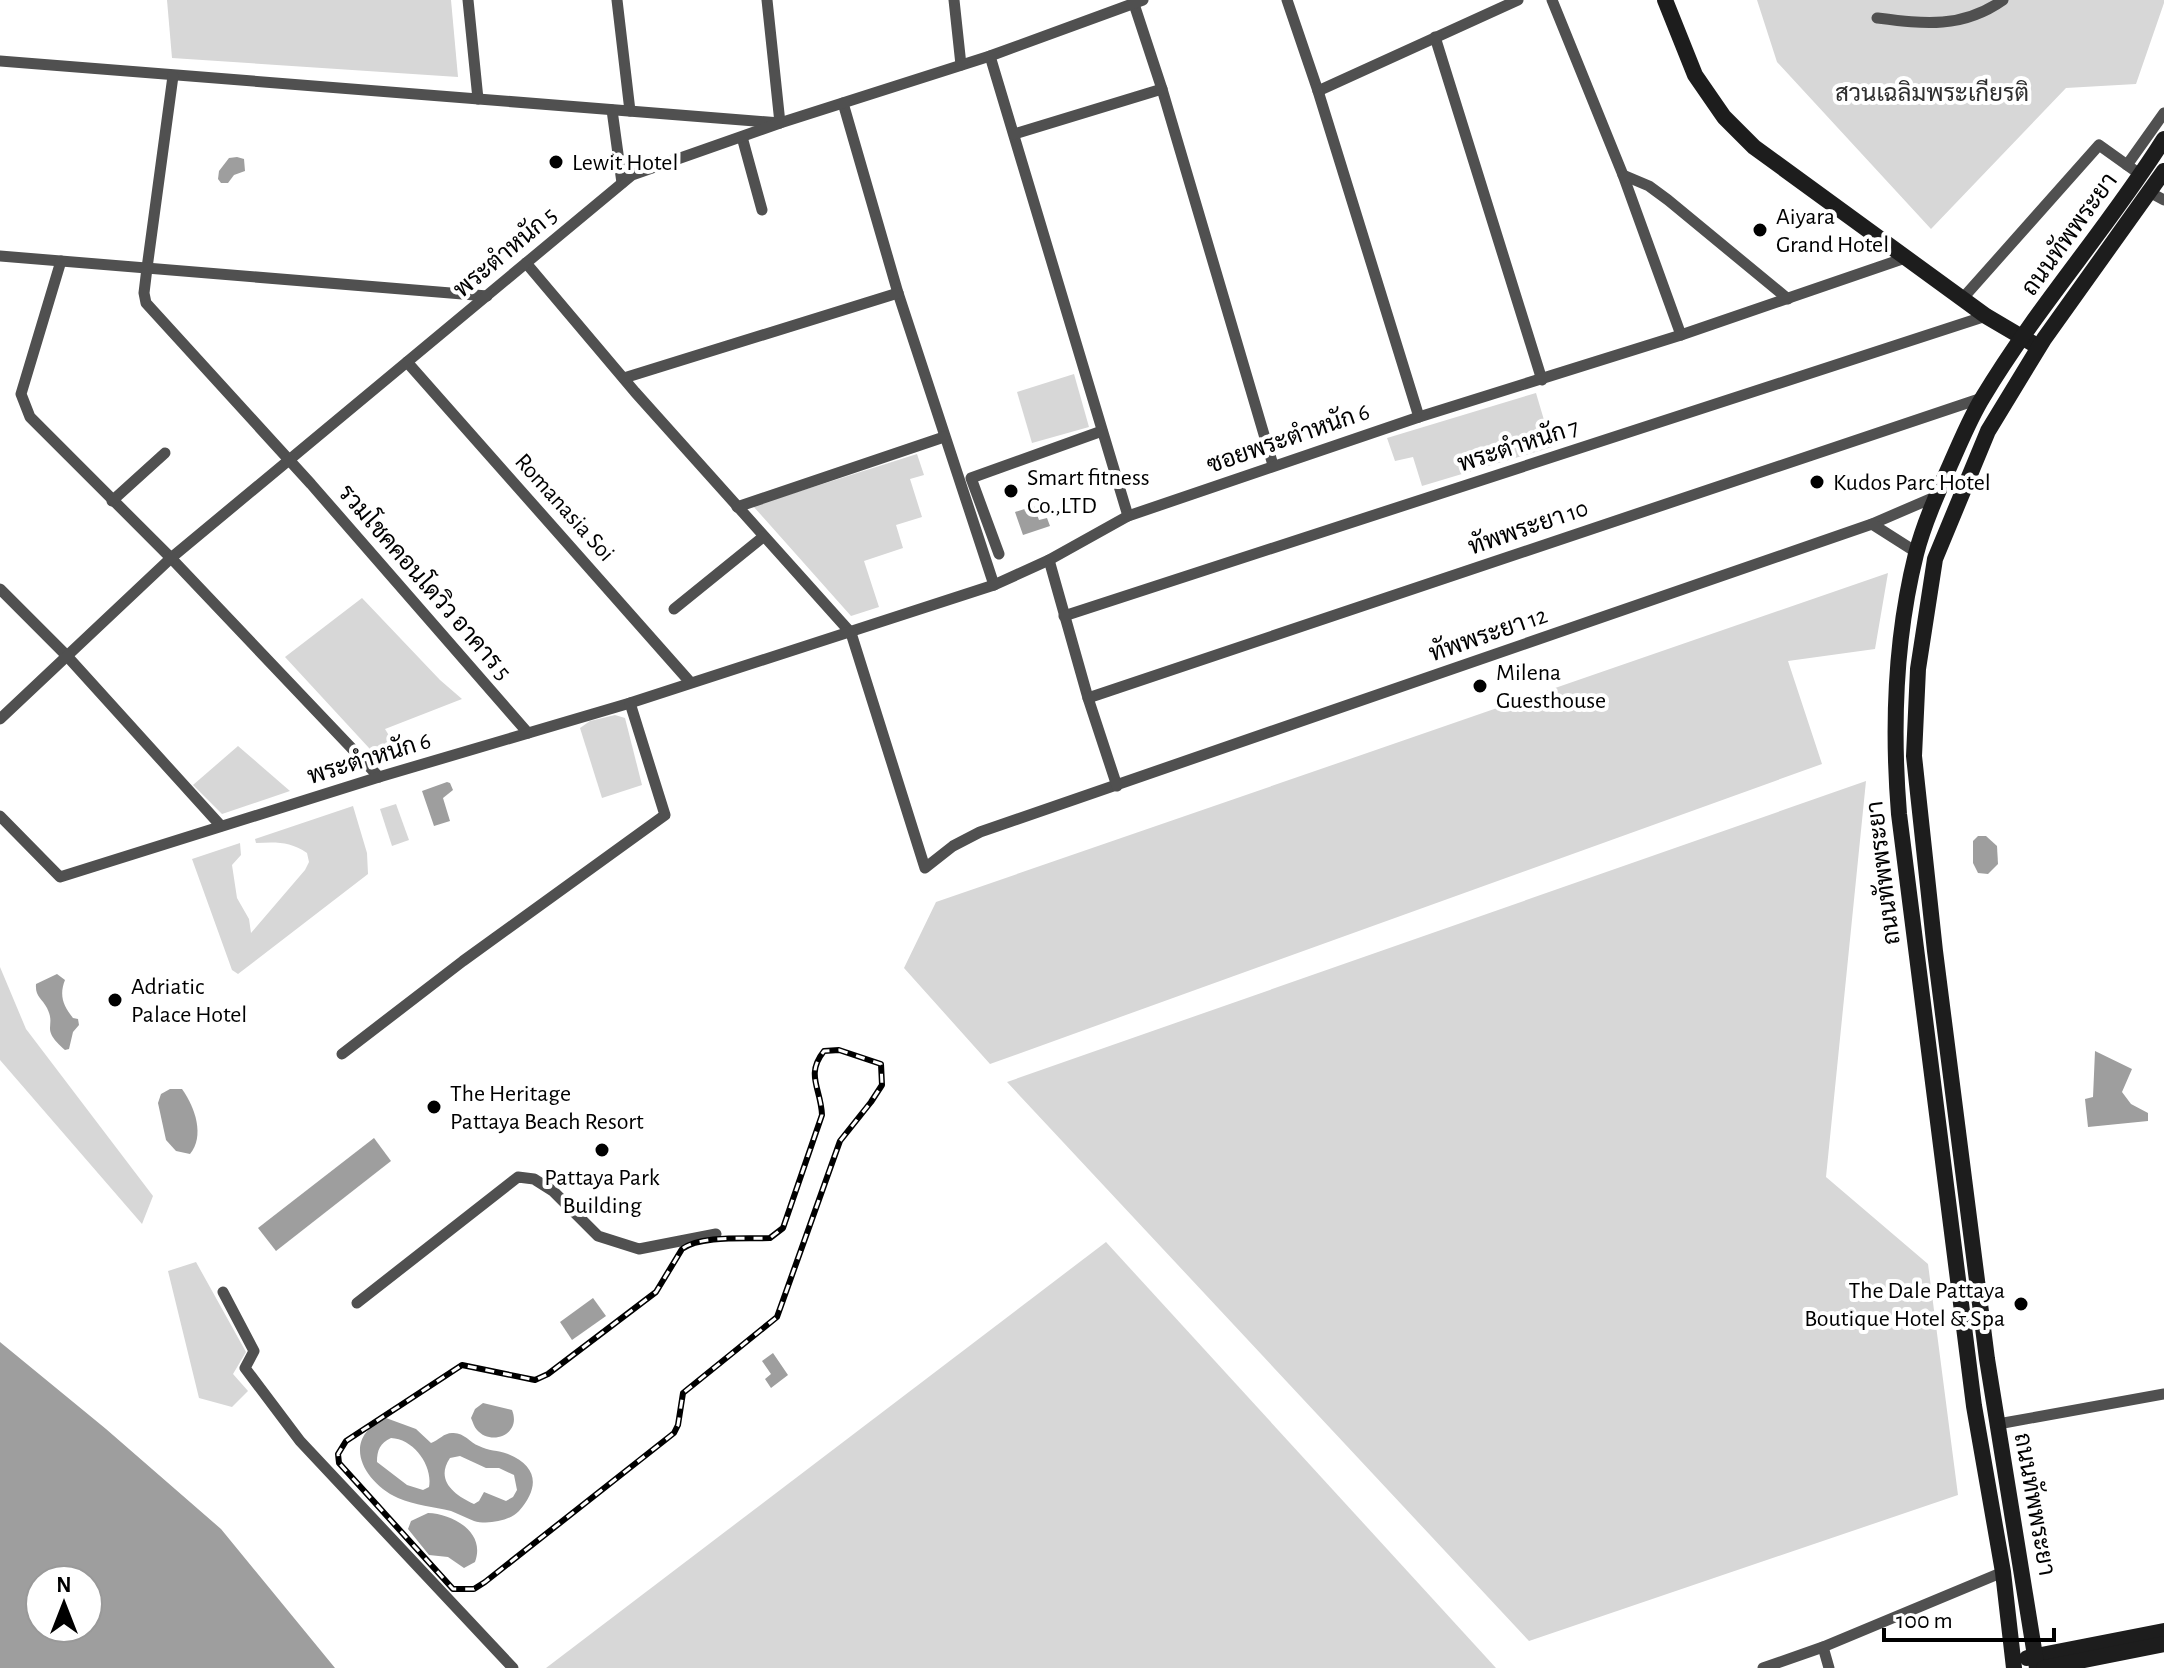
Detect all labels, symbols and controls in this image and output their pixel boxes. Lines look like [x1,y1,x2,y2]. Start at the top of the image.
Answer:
park label: สวนเฉลิมพระเกียรติ [1835,78,2029,106]
place label: Lewit Hotel [572,151,678,175]
marker: Lewit Hotel [547,153,565,171]
street label: ถนนทัพพระยา [2015,167,2122,300]
street label: พระตำหนัก 5 [448,201,562,303]
place label: Aiyara Grand Hotel [1776,205,1889,257]
marker: Aiyara Grand Hotel [1751,221,1769,239]
street label: ซอยพระตำหนัก 6 [1203,397,1373,478]
street label: พระตำหนัก 7 [1454,412,1582,477]
street label: Romanasia Soi [510,449,619,566]
place label: Smart fitness Co.,LTD [1027,466,1150,518]
place label: Kudos Parc Hotel [1833,471,1991,495]
marker: Kudos Parc Hotel [1808,473,1826,491]
street label: รวมโชคคอนโดวิว อาคาร 5 [333,477,519,685]
marker: Smart fitness Co.,LTD [1002,482,1020,500]
street label: ทัพพระยา 10 [1464,493,1591,560]
street label: ทัพพระยา 12 [1425,601,1551,666]
place label: Milena Guesthouse [1496,661,1606,713]
marker: Milena Guesthouse [1471,677,1489,695]
street label: พระตำหนัก 6 [304,726,434,789]
street label: ถนนทัพพระยา [1860,800,1905,946]
place label: Adriatic Palace Hotel [131,975,247,1027]
marker: Adriatic Palace Hotel [106,991,124,1009]
place label: The Heritage Pattaya Beach Resort [450,1082,644,1134]
marker: The Heritage Pattaya Beach Resort [425,1098,443,1116]
marker: Pattaya Park Building [593,1141,611,1159]
place label: Pattaya Park Building [544,1166,660,1218]
place label: The Dale Pattaya Boutique Hotel & Spa [1804,1279,2005,1331]
marker: The Dale Pattaya Boutique Hotel & Spa [2012,1295,2030,1313]
street label: ถนนทัพพระยา [2010,1430,2061,1577]
north arrow [24,1564,104,1644]
text: N [56,1574,72,1596]
scale bar [1884,1592,2054,1642]
text: 100 m [1896,1609,1953,1633]

